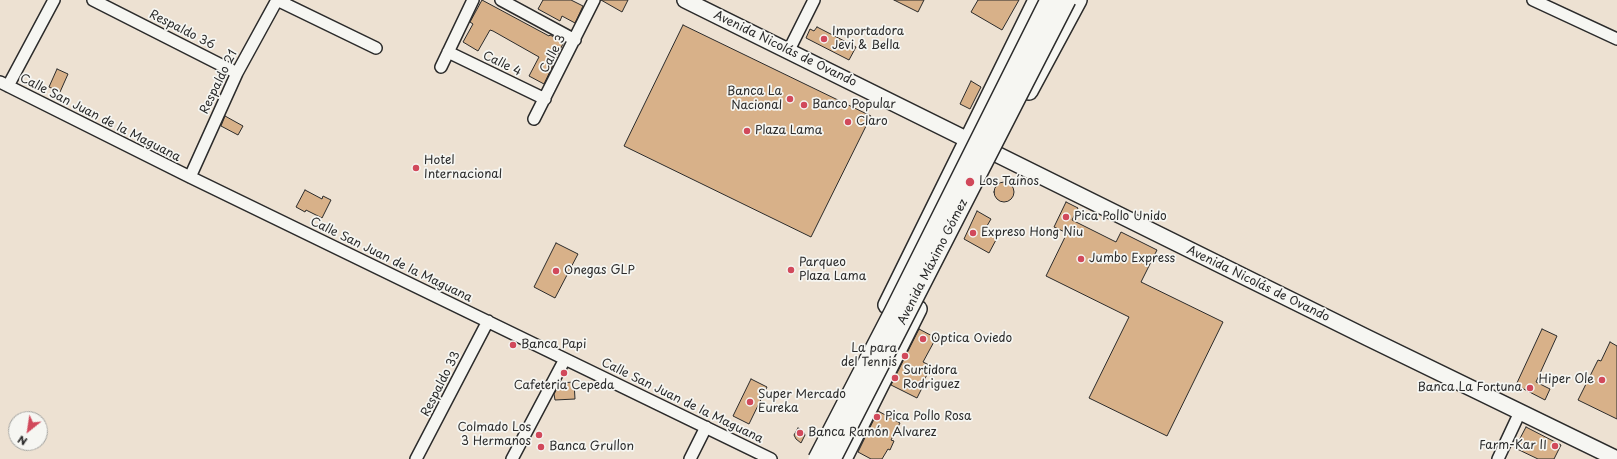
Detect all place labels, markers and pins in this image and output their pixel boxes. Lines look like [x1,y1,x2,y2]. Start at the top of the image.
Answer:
place label: Importadora Jevi & Bella [832,25,904,53]
marker: Importadora Jevi & Bella [819,34,829,44]
place label: Banca La Nacional [727,85,782,113]
marker: Banca La Nacional [785,94,795,104]
place label: Banco Popular [812,98,896,112]
marker: Banco Popular [799,100,809,110]
place label: Claro [856,115,888,129]
marker: Claro [843,117,853,127]
place label: Plaza Lama [755,124,822,138]
marker: Plaza Lama [742,126,752,136]
place label: Hotel Internacional [424,154,502,182]
marker: Hotel Internacional [411,163,421,173]
place label: Los Taínos [979,175,1039,189]
marker: Los Taínos [964,176,976,188]
place label: Pica Pollo Unido [1074,210,1167,224]
marker: Pica Pollo Unido [1061,212,1071,222]
place label: Expreso Hong Niu [981,226,1083,240]
marker: Expreso Hong Niu [968,228,978,238]
place label: Jumbo Express [1089,252,1175,266]
marker: Jumbo Express [1076,254,1086,264]
place label: Parqueo Plaza Lama [799,256,866,284]
place label: Onegas GLP [564,264,635,278]
marker: Parqueo Plaza Lama [786,265,796,275]
marker: Onegas GLP [551,266,561,276]
place label: Optica Oviedo [931,332,1012,346]
marker: Optica Oviedo [918,334,928,344]
place label: Banca Papi [521,338,586,352]
marker: Banca Papi [508,340,518,350]
place label: La para del Tennis [841,342,897,370]
marker: La para del Tennis [900,351,910,361]
place label: Surtidora Rodriguez [903,364,960,392]
marker: Cafeteria Cepeda [559,368,569,378]
marker: Surtidora Rodriguez [890,373,900,383]
place label: Hiper Ole [1539,373,1594,387]
marker: Hiper Ole [1597,375,1607,385]
place label: Cafeteria Cepeda [514,379,614,393]
place label: Banca La Fortuna [1418,381,1522,395]
marker: Banca La Fortuna [1525,383,1535,393]
place label: Super Mercado Eureka [758,388,846,416]
marker: Super Mercado Eureka [745,397,755,407]
place label: Pica Pollo Rosa [885,410,972,424]
marker: Pica Pollo Rosa [872,412,882,422]
place label: Colmado Los 3 Hermanos [457,421,531,449]
place label: Banca Ramón Alvarez [808,426,936,440]
marker: Banca Ramón Alvarez [795,428,805,438]
marker: Colmado Los 3 Hermanos [534,430,544,440]
place label: Farm-Kar II [1479,439,1547,453]
place label: Banca Grullon [549,440,634,454]
marker: Farm-Kar II [1550,441,1560,451]
marker: Banca Grullon [536,442,546,452]

